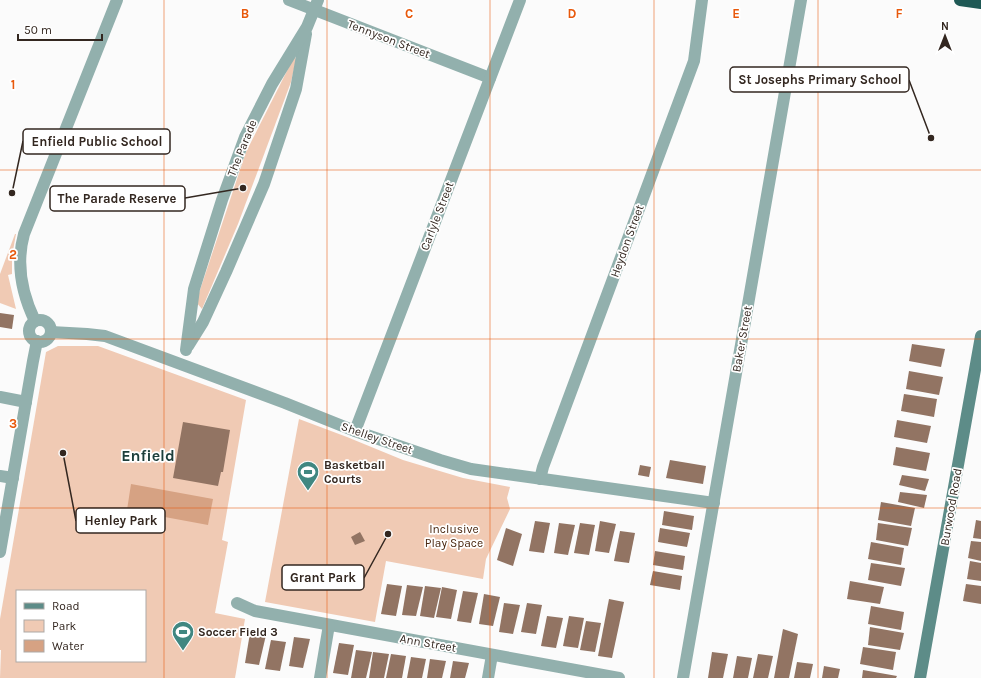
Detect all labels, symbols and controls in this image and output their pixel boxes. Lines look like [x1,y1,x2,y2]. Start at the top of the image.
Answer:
text: B [241,6,249,21]
text: C [405,6,413,21]
text: D [568,6,577,21]
text: E [732,6,740,21]
text: F [895,6,903,21]
scale bar [18,16,102,42]
north arrow [925,16,965,56]
street label: Tennyson Street [346,17,433,61]
text: N [941,20,949,33]
text: 50 m [24,23,52,37]
callout: St Josephs Primary School [730,67,909,92]
text: St Josephs Primary School [738,72,902,87]
text: 1 [11,77,15,92]
street label: The Parade [224,118,260,178]
callout: Enfield Public School [23,129,170,154]
text: Enfield Public School [32,134,162,149]
street label: Carlyle Street [417,179,457,252]
callout: The Parade Reserve [50,186,185,211]
text: The Parade Reserve [58,191,177,206]
street label: Heydon Street [607,202,647,279]
text: 2 [9,247,17,262]
street label: Baker Street [729,304,755,373]
text: 3 [9,416,17,431]
street label: Shelley Street [339,419,415,457]
district label: Enfield [121,446,175,465]
place label: Basketball Courts [324,458,385,486]
sports icon: Basketball Courts [295,459,321,492]
street label: Burwood Road [937,467,965,547]
callout: Henley Park [76,508,165,533]
text: Henley Park [85,513,158,528]
park label: Inclusive Play Space [425,522,483,550]
callout: Grant Park [282,565,364,590]
text: Grant Park [290,570,356,585]
legend [16,590,146,662]
text: Road [52,599,80,613]
text: Park [52,619,77,633]
sports icon: Soccer Field 3 [170,619,196,652]
place label: Soccer Field 3 [198,625,278,639]
street label: Ann Street [399,631,458,655]
text: Water [52,639,85,653]

